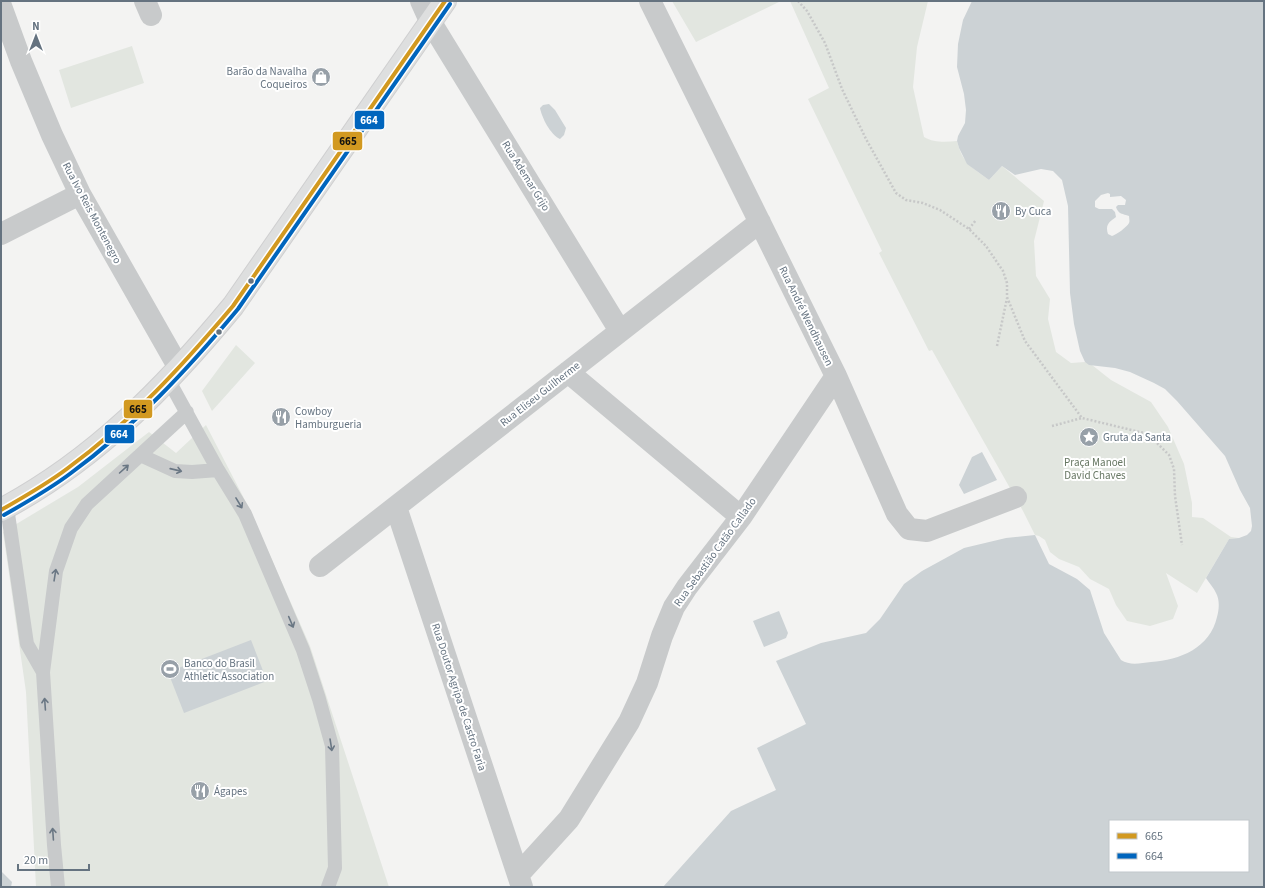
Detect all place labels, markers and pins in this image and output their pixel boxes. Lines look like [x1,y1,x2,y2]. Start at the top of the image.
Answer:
place label: Barão da Navalha Coqueiros [226,64,307,92]
shop icon: Barão da Navalha Coqueiros [310,66,332,88]
restaurant icon: By Cuca [990,200,1012,222]
place label: By Cuca [1015,204,1051,219]
unlabelled marker [246,276,256,286]
unlabelled marker [214,327,224,337]
place label: Cowboy Hamburgueria [295,404,362,432]
restaurant icon: Cowboy Hamburgueria [270,406,292,428]
place icon: Gruta da Santa [1078,426,1100,448]
place label: Gruta da Santa [1103,430,1171,445]
place label: Banco do Brasil Athletic Association [184,656,274,684]
sports icon: Banco do Brasil Athletic Association [159,658,181,680]
restaurant icon: Ágapes [189,780,211,802]
place label: Ágapes [214,784,247,799]

